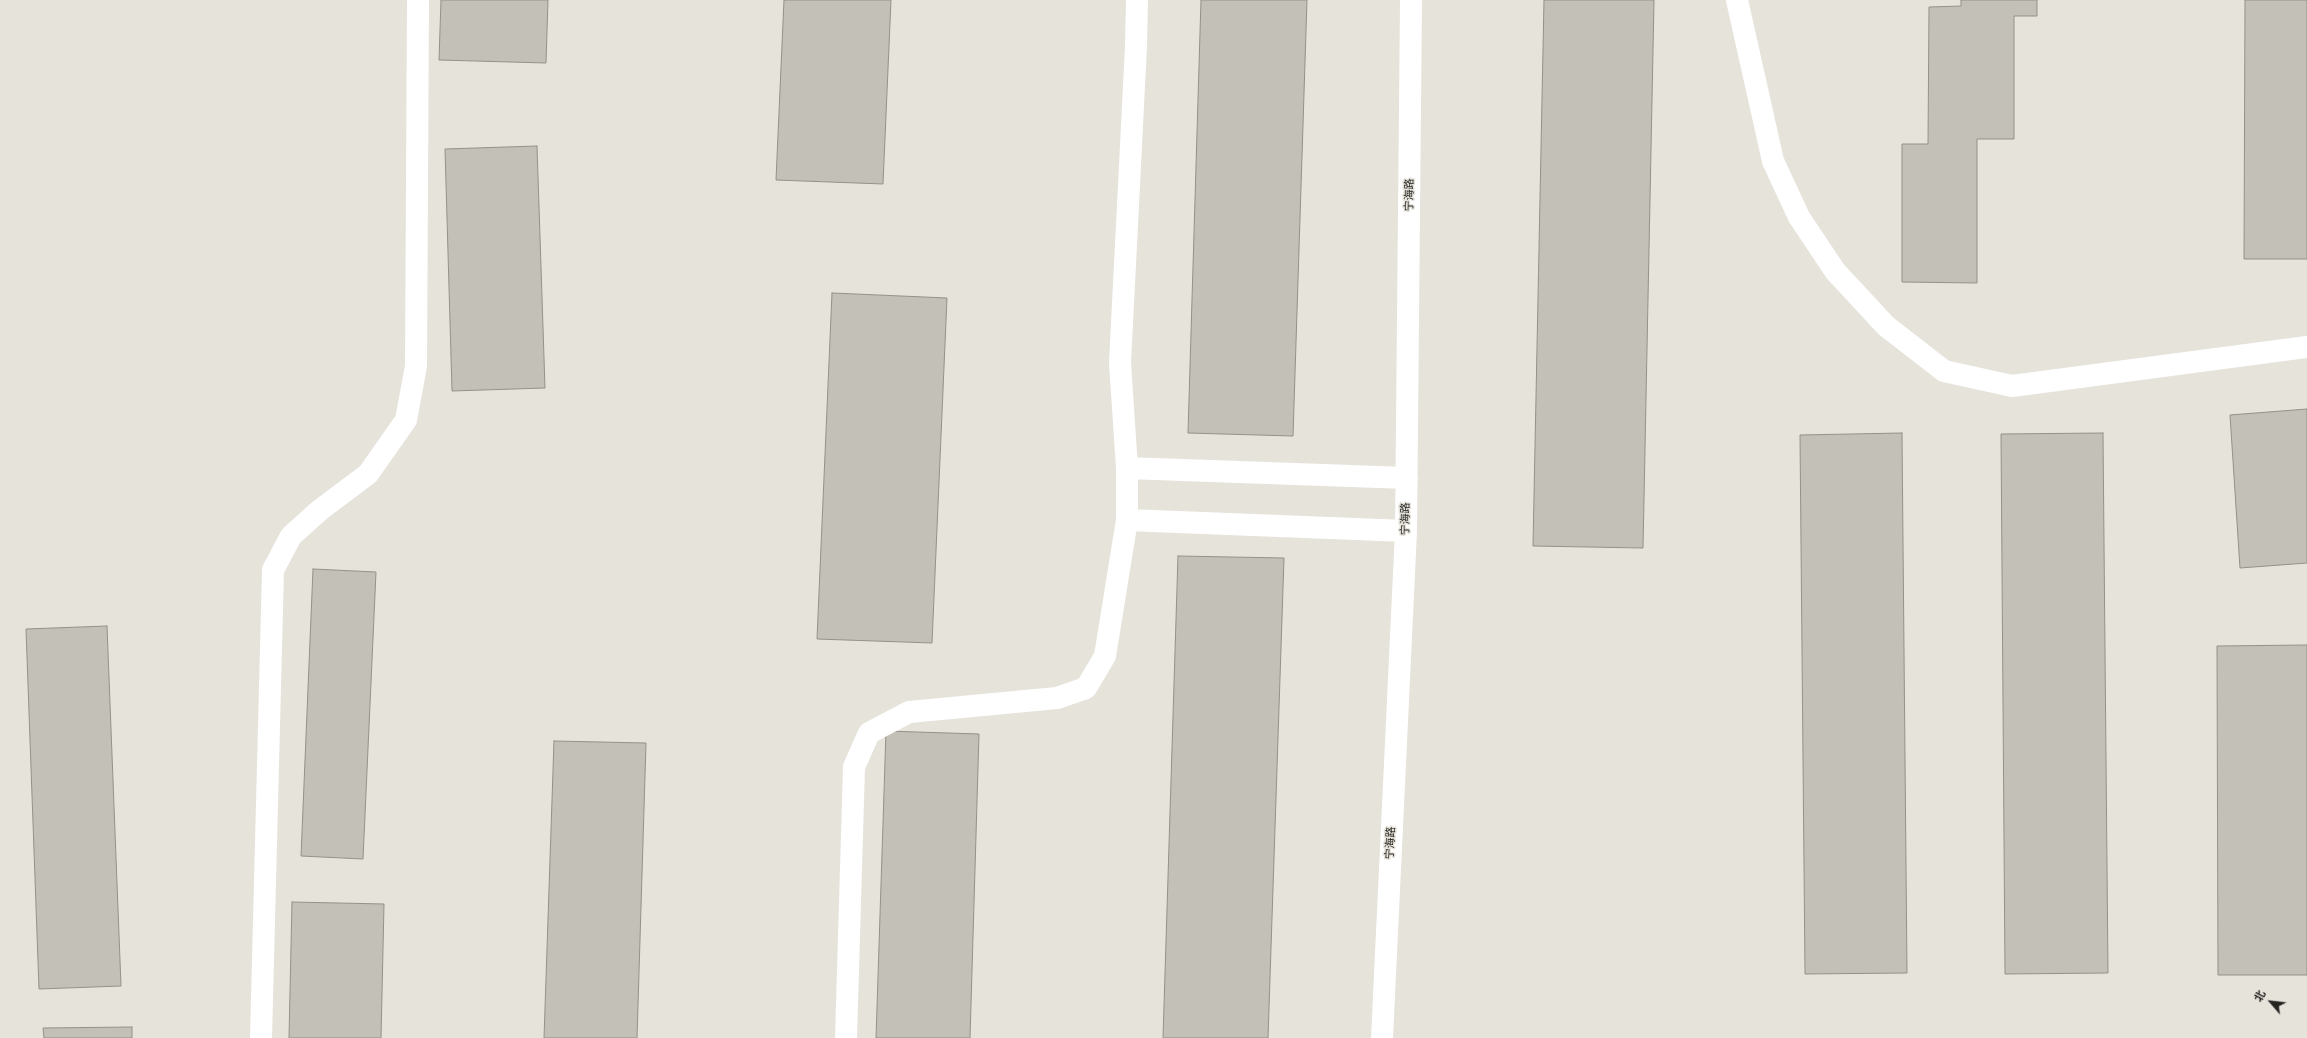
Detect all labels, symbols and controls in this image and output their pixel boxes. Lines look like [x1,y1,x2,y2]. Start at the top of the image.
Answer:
street label: 宁海路 [1403,178,1417,212]
street label: 宁海路 [1399,502,1413,536]
street label: 宁海路 [1384,826,1398,860]
north arrow [2251,982,2291,1022]
text: 北 [2252,988,2268,1004]

